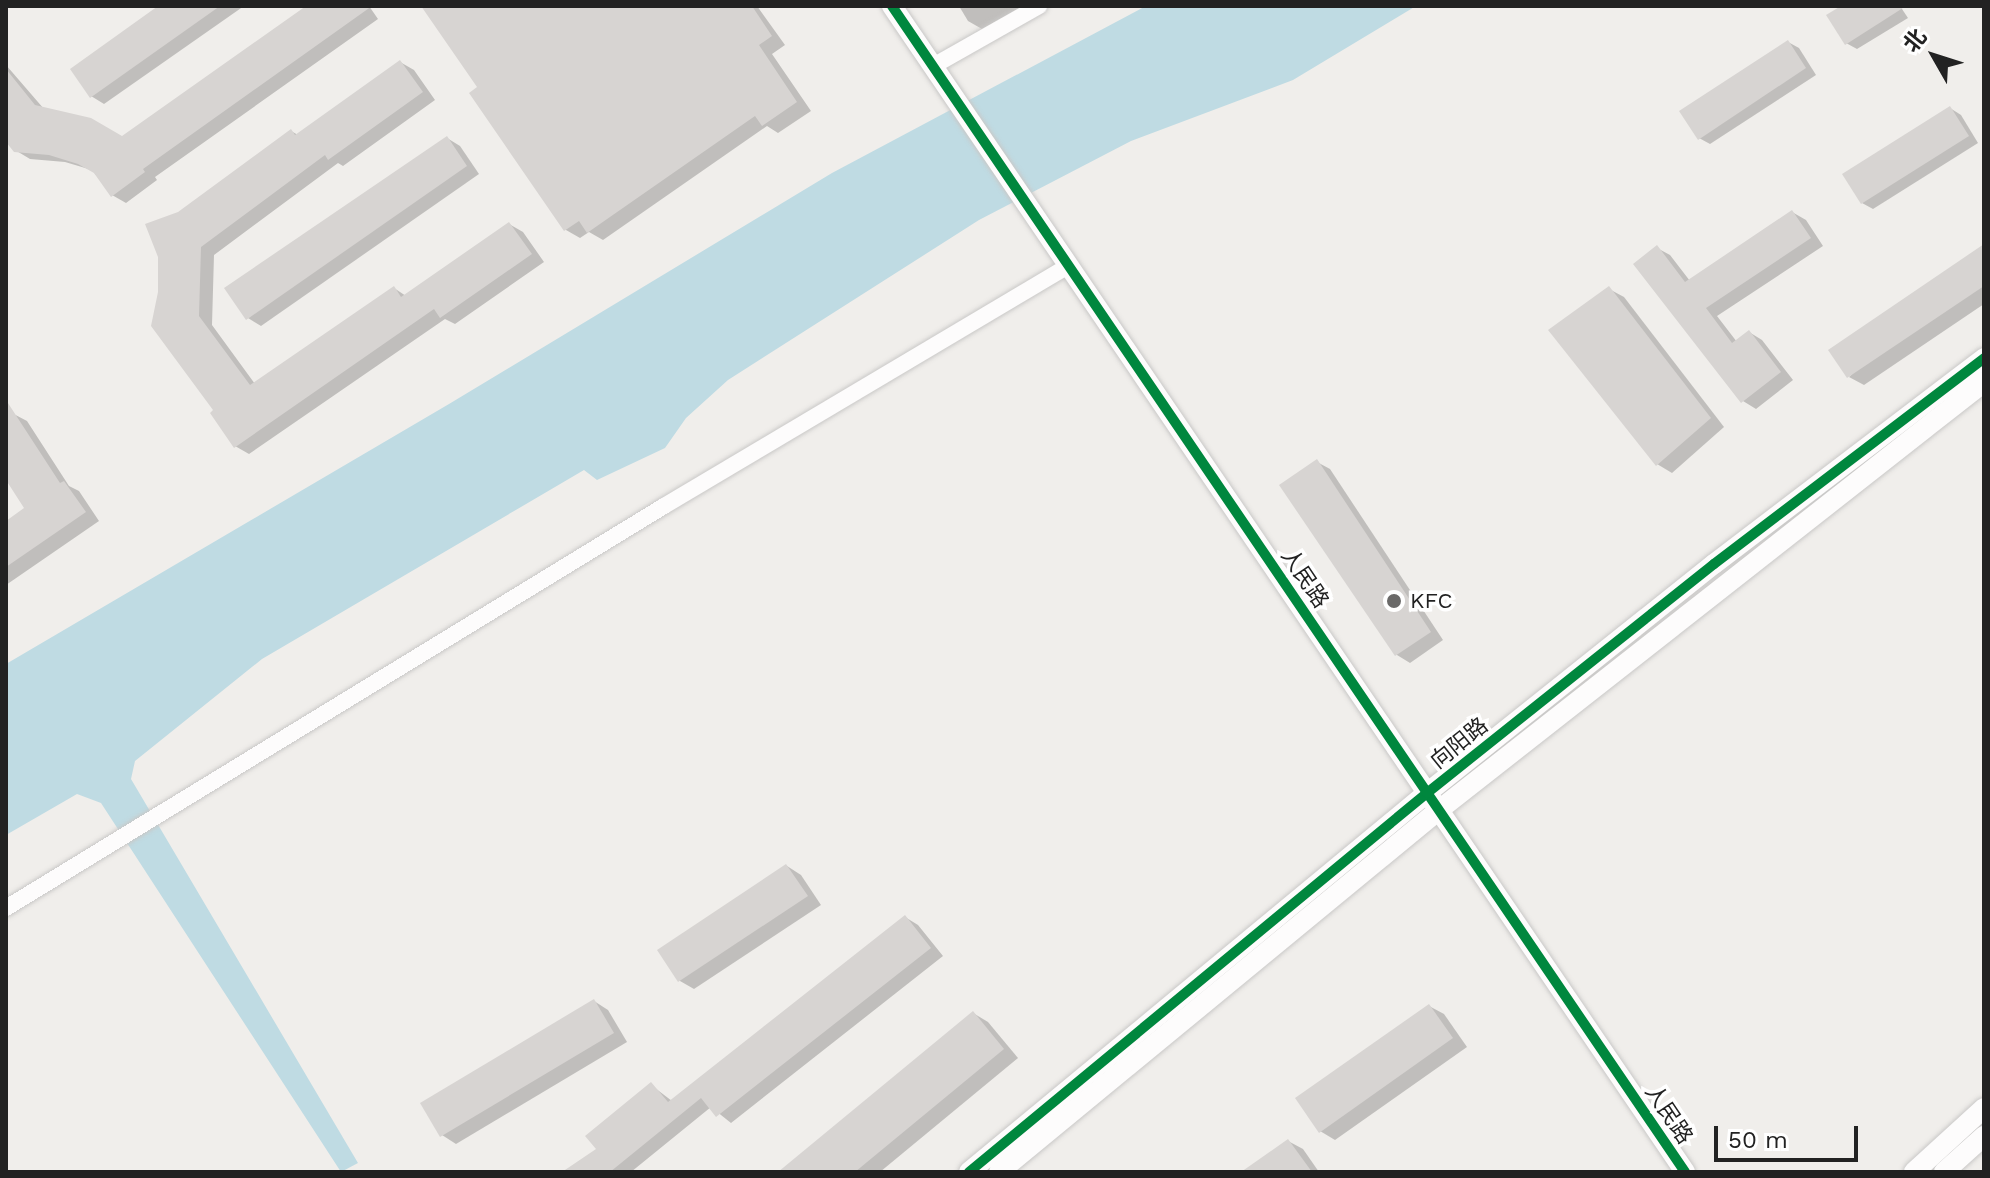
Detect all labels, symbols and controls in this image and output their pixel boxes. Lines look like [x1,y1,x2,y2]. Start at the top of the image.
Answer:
north arrow [1894,16,1974,96]
text: 北 [1898,24,1932,57]
street label: 人民路 [1276,543,1334,613]
place label: KFC [1410,588,1453,614]
marker: KFC [1385,592,1403,610]
street label: 向阳路 [1425,712,1493,774]
street label: 人民路 [1640,1079,1698,1149]
scale bar [1718,1110,1862,1160]
text: 50 m [1728,1126,1788,1154]

